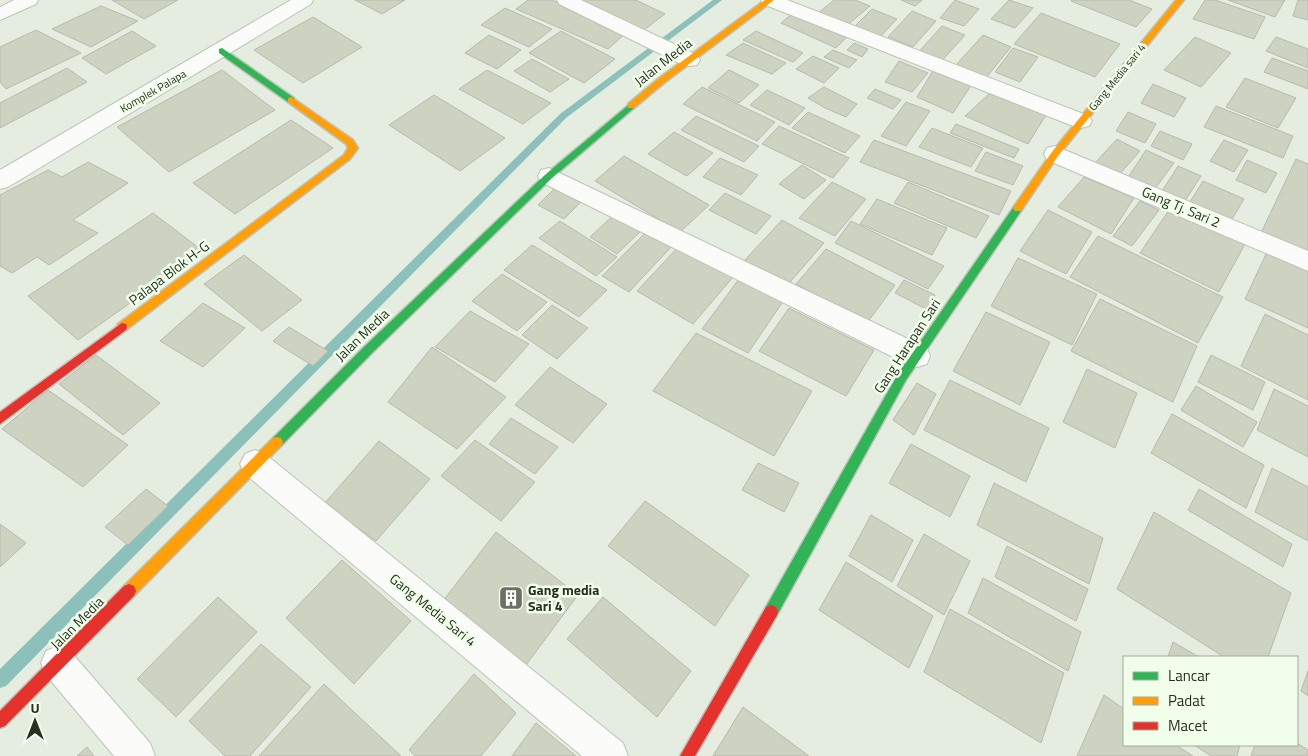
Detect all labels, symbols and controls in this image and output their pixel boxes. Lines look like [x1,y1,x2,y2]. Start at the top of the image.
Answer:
street label: Jalan Media [629,32,696,91]
street label: Gang Media sari 4 [1085,40,1149,114]
street label: Komplek Palapa [117,65,189,116]
street label: Gang Tj. Sari 2 [1139,181,1224,232]
street label: Palapa Blok H-G [124,235,213,310]
street label: Gang Harapan Sari [868,294,945,397]
street label: Jalan Media [330,303,393,366]
street label: Gang Media Sari 4 [385,568,481,651]
place label: Gang media Sari 4 [528,579,599,616]
building icon: Gang media Sari 4 [498,585,524,611]
street label: Jalan Media [45,591,108,654]
legend [1123,656,1298,746]
text: Lancar [1168,664,1210,687]
text: Padat [1168,689,1206,712]
north arrow [10,696,60,746]
text: U [30,697,40,718]
text: Macet [1168,714,1208,737]

